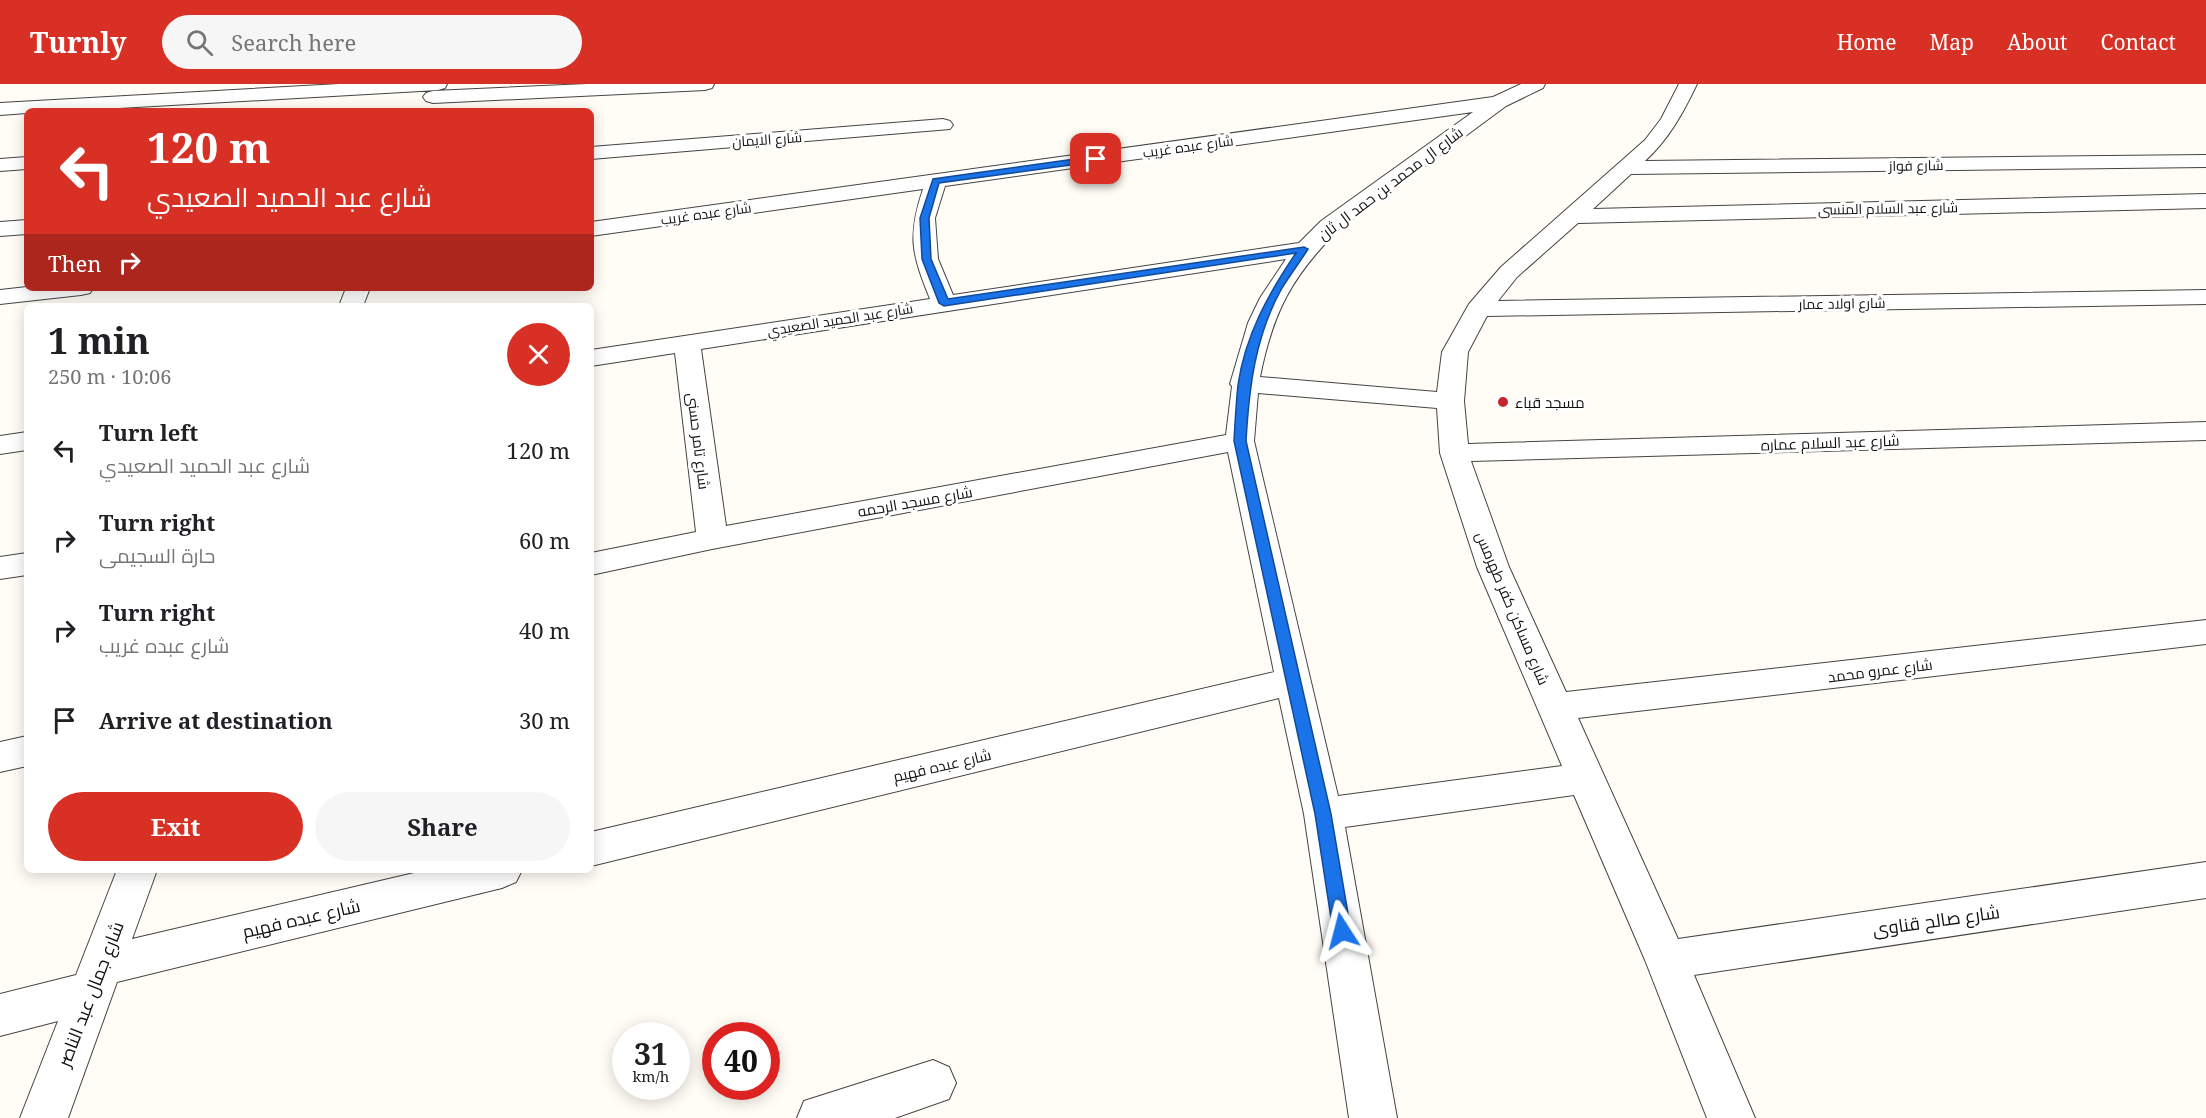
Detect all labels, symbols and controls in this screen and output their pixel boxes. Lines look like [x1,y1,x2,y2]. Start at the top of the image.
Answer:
search box [162,15,582,69]
text: Turnly [30,23,126,61]
icon: search [183,26,216,59]
text: Search here [231,27,356,57]
text: Home [1837,28,1897,56]
text: Map [1930,28,1974,56]
text: About [2007,28,2068,56]
text: Contact [2101,28,2176,56]
text: 120 m [147,118,271,175]
street label: شارع ال محمد بن حمد ال ثان [1313,122,1468,246]
street label: شارع الايمان [731,127,803,151]
street label: شارع عبده غريب [1141,130,1235,162]
icon: left [48,132,126,210]
pin [1070,133,1121,184]
icon: arrive [1079,142,1112,175]
street label: شارع فواز [1887,155,1944,175]
text: شارع عبد الحميد الصعيدي [147,178,432,215]
street label: شارع عبده غريب [659,197,753,229]
street label: شارع عبد السلام المنسى [1818,197,1958,220]
icon: right [113,246,146,279]
text: Then [48,248,101,278]
street label: شارع اولاد عمار [1797,293,1886,313]
street label: شارع عبد الحميد الصعيدي [766,298,915,343]
text: 1 min [48,316,150,365]
button: close [507,323,570,386]
text: 250 m · 10:06 [48,363,171,390]
street label: شارع تامر حسنى [681,391,715,491]
place label: مسجد قباء [1515,392,1585,412]
marker: مسجد قباء [1496,395,1510,409]
text: Turn left [99,417,198,447]
street label: شارع عبد السلام عماره [1760,430,1900,456]
icon: left [48,434,81,467]
text: 120 m [507,435,570,465]
text: شارع عبد الحميد الصعيدي [99,452,310,479]
street label: شارع مسجد الرحمه [856,481,974,523]
text: Turn right [99,507,215,537]
icon: right [48,524,81,557]
text: 60 m [519,525,570,555]
street label: شارع مساكن كفر طهرمس [1470,528,1554,689]
text: حارة السجيمى [99,542,215,569]
text: Turn right [99,597,215,627]
icon: right [48,614,81,647]
text: 40 m [519,615,570,645]
text: شارع عبده غريب [99,632,229,659]
street label: شارع عمرو محمد [1826,654,1934,688]
icon: arrive [48,704,81,737]
text: Arrive at destination [99,705,333,735]
text: 30 m [519,705,570,735]
street label: شارع عبده فهيم [891,744,994,788]
button: Exit [48,792,303,861]
button: Share [315,792,570,861]
street label: شارع عبده فهيم [240,893,363,944]
position arrow [1310,899,1374,963]
street label: شارع صالح قناوى [1871,899,2001,942]
street label: شارع جمال عبد الناصر [51,918,130,1071]
speed limit sign: 40 [702,1022,780,1100]
text: 31 [634,1033,668,1074]
text: km/h [633,1066,669,1086]

